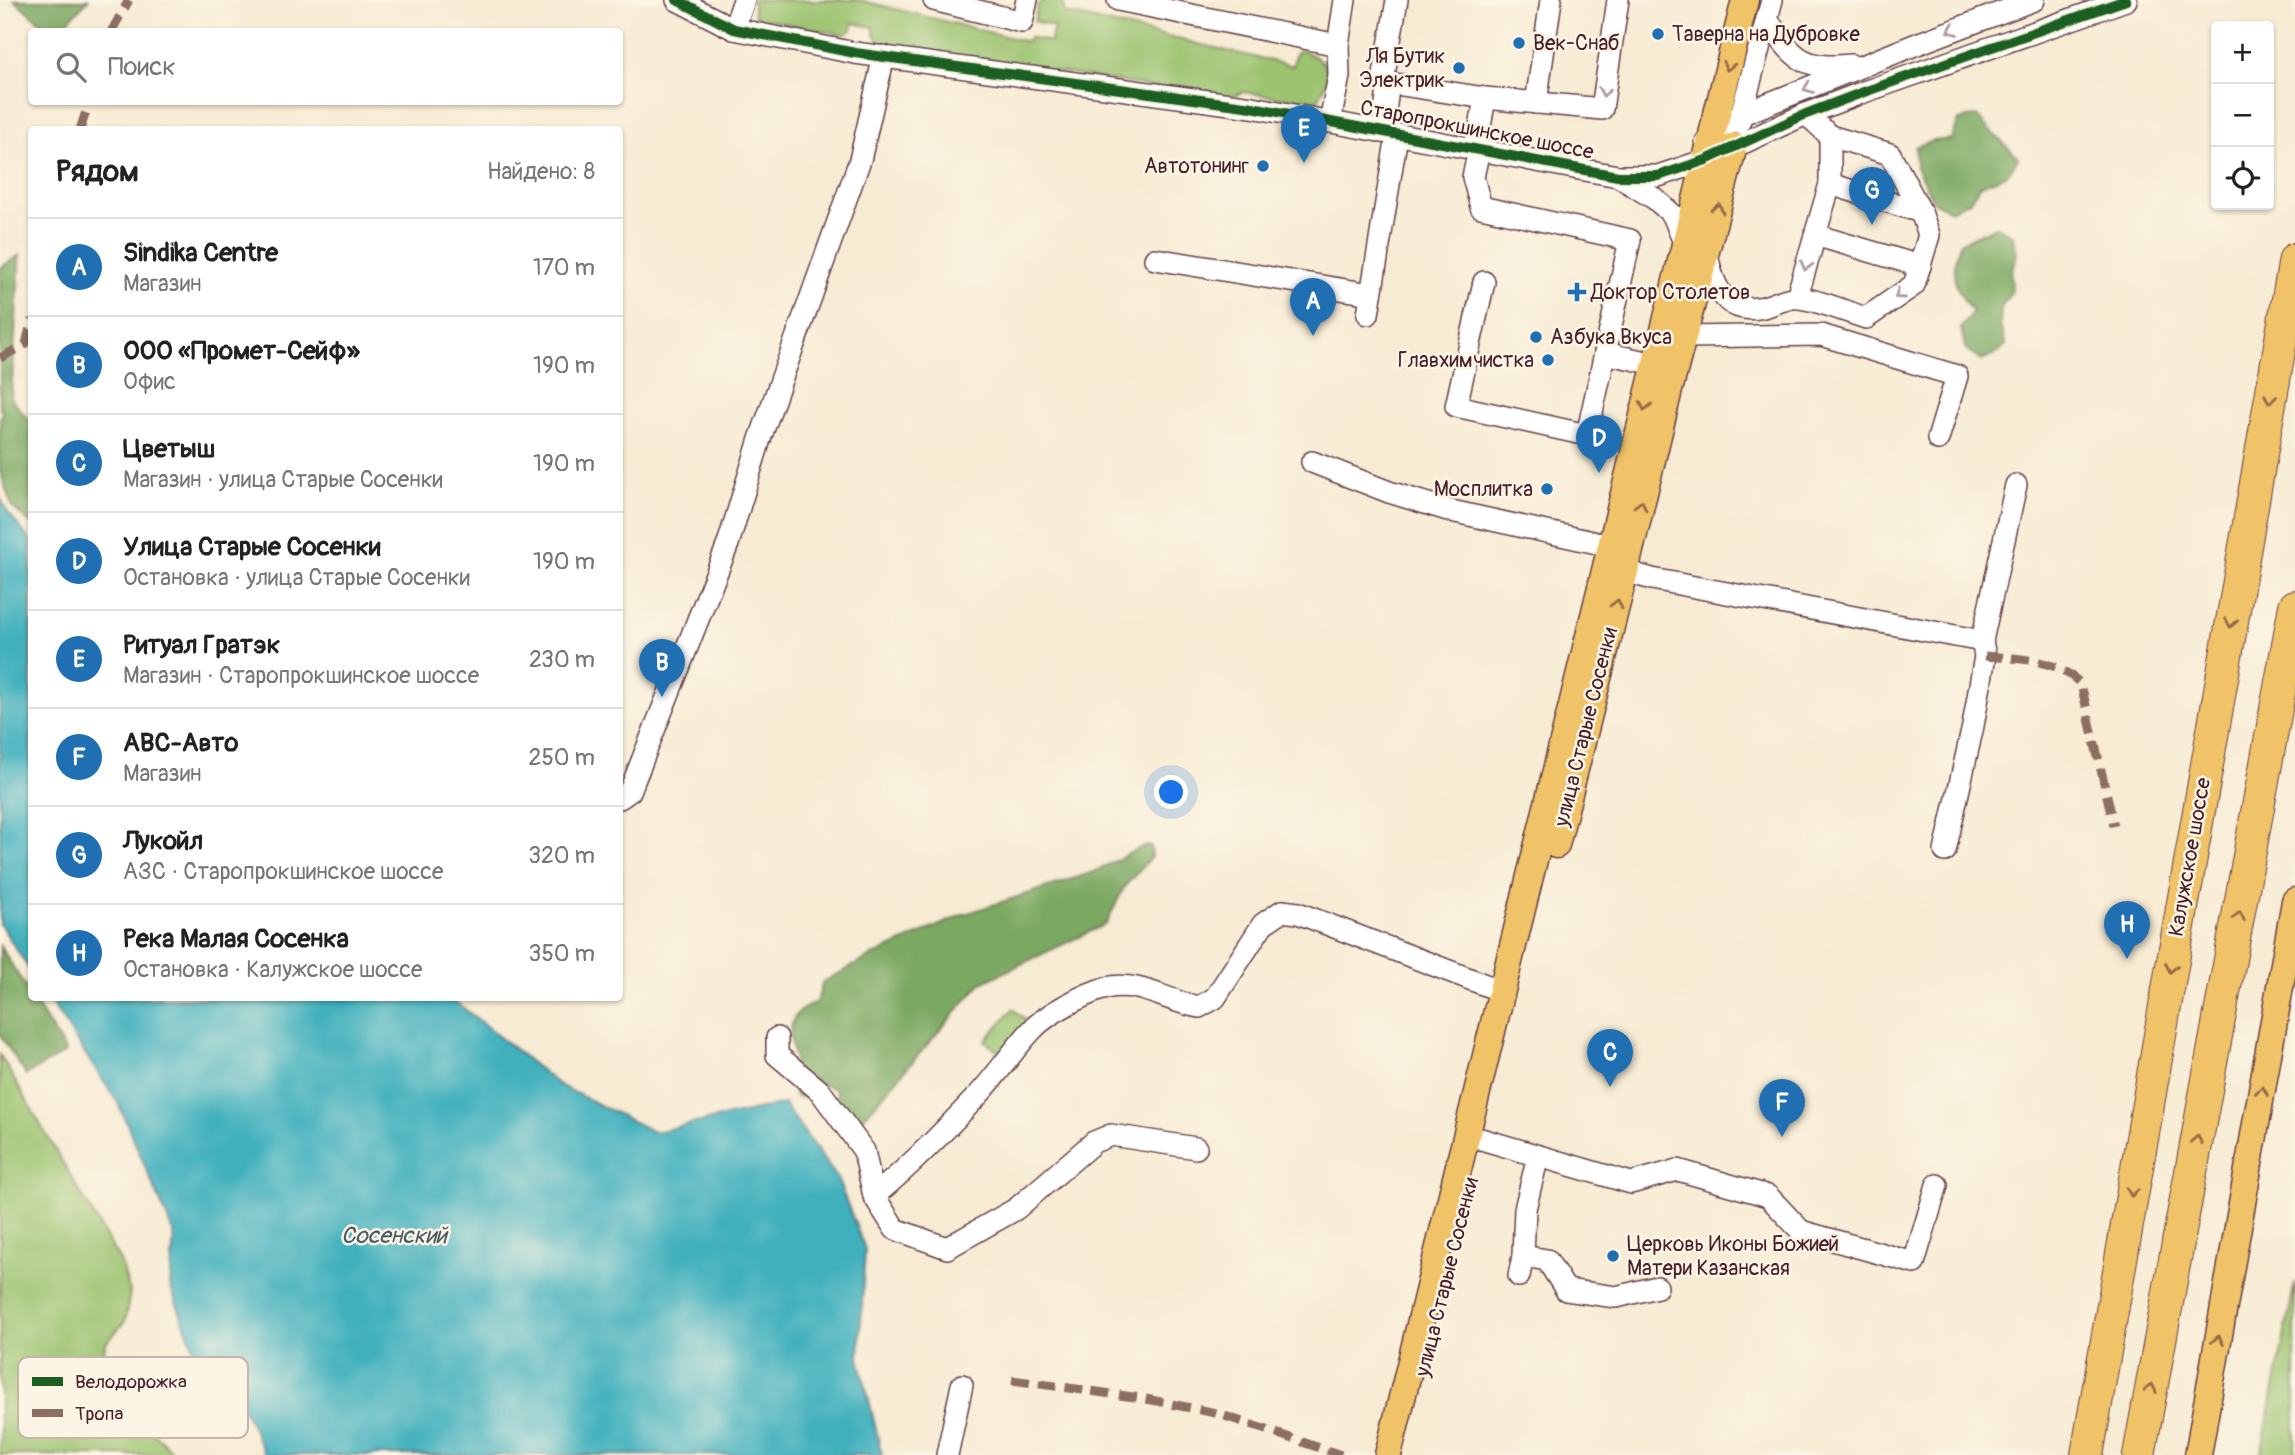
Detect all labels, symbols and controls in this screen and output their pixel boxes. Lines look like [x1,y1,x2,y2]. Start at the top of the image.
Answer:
place label: Таверна на Дубровке [1672,21,1861,48]
map controls [2211,21,2274,210]
button: + [2211,21,2274,84]
one-way arrow [1947,22,1959,36]
marker: Таверна на Дубровке [1650,26,1666,42]
search box [28,28,623,105]
place label: Век-Снаб [1533,30,1620,57]
marker: Век-Снаб [1511,35,1527,51]
place label: Ля Бутик Электрик [1360,43,1445,94]
icon: search [52,48,90,86]
text: Поиск [108,51,176,83]
marker: Ля Бутик Электрик [1451,60,1467,76]
one-way arrow [1722,60,1736,72]
one-way arrow [1803,80,1815,94]
button: − [2211,84,2274,147]
one-way arrow [1597,86,1612,98]
street label: Старопрокшинское шоссе [1358,94,1597,166]
pin: E [1281,105,1327,163]
button: locate [2211,147,2274,210]
text: Рядом [56,153,139,190]
place label: Автотонинг [1144,153,1249,180]
text: Найдено: 8 [487,157,595,186]
marker: Автотонинг [1255,158,1271,174]
pin: G [1849,167,1895,225]
one-way arrow [1710,202,1724,214]
text: Sindika Centre [123,237,278,269]
text: A [72,253,86,282]
text: 170 m [533,253,595,282]
one-way arrow [1800,260,1815,272]
text: Магазин [123,269,202,298]
pin: A [1290,278,1336,336]
place label: Доктор Столетов [1590,279,1750,306]
marker: Доктор Столетов [1569,284,1585,300]
one-way arrow [1894,287,1907,299]
place label: Азбука Вкуса [1550,324,1672,351]
marker: Азбука Вкуса [1528,329,1544,345]
text: ООО «Промет-Сейф» [123,335,360,367]
place label: Главхимчистка [1398,347,1534,374]
text: B [72,351,86,380]
text: 190 m [533,351,595,380]
marker: Главхимчистка [1540,352,1556,368]
text: Офис [123,367,176,396]
one-way arrow [2263,393,2278,405]
one-way arrow [1639,400,1653,412]
pin: D [1576,415,1622,473]
text: Цветыш [123,433,215,465]
text: C [72,449,86,478]
text: 190 m [533,449,595,478]
text: Магазин · улица Старые Сосенки [123,465,443,494]
place label: Мосплитка [1434,476,1533,503]
marker: Мосплитка [1539,481,1555,497]
one-way arrow [1633,499,1647,511]
text: Улица Старые Сосенки [123,531,380,563]
text: D [72,547,86,576]
text: 190 m [533,547,595,576]
text: Остановка · улица Старые Сосенки [123,563,470,592]
one-way arrow [1609,599,1623,611]
one-way arrow [2224,617,2239,629]
street label: улица Старые Сосенки [1548,625,1624,830]
text: Ритуал Гратэк [123,629,280,661]
pin: B [639,639,685,697]
text: E [73,645,85,674]
text: 230 m [529,645,595,674]
text: Магазин · Старопрокшинское шоссе [123,661,479,690]
text: АВС-Авто [123,727,238,759]
text: F [72,743,86,772]
text: 250 m [529,743,595,772]
text: Магазин [123,759,202,788]
your location [1154,775,1188,809]
street label: Калужское шоссе [2163,775,2217,939]
text: Лукойл [123,825,203,857]
text: G [71,841,87,870]
text: 320 m [528,841,595,870]
text: АЗС · Старопрокшинское шоссе [123,857,443,886]
pin: H [2104,901,2150,959]
one-way arrow [2231,911,2246,922]
text: Река Малая Сосенка [123,923,349,955]
text: H [72,939,86,968]
text: 350 m [529,939,595,968]
text: Остановка · Калужское шоссе [123,955,422,984]
one-way arrow [2164,962,2179,974]
pin: C [1587,1029,1633,1087]
pin: F [1759,1079,1805,1137]
one-way arrow [2254,1085,2269,1097]
one-way arrow [2189,1134,2204,1146]
street label: улица Старые Сосенки [1409,1175,1485,1380]
one-way arrow [2125,1186,2140,1198]
water label: Сосенский [341,1221,449,1250]
place label: Церковь Иконы Божией Матери Казанская [1627,1231,1839,1282]
marker: Церковь Иконы Божией Матери Казанская [1605,1248,1621,1264]
one-way arrow [2210,1334,2225,1345]
legend [18,1357,248,1438]
text: Велодорожка [75,1370,187,1394]
one-way arrow [2143,1382,2158,1394]
text: Тропа [75,1402,123,1426]

